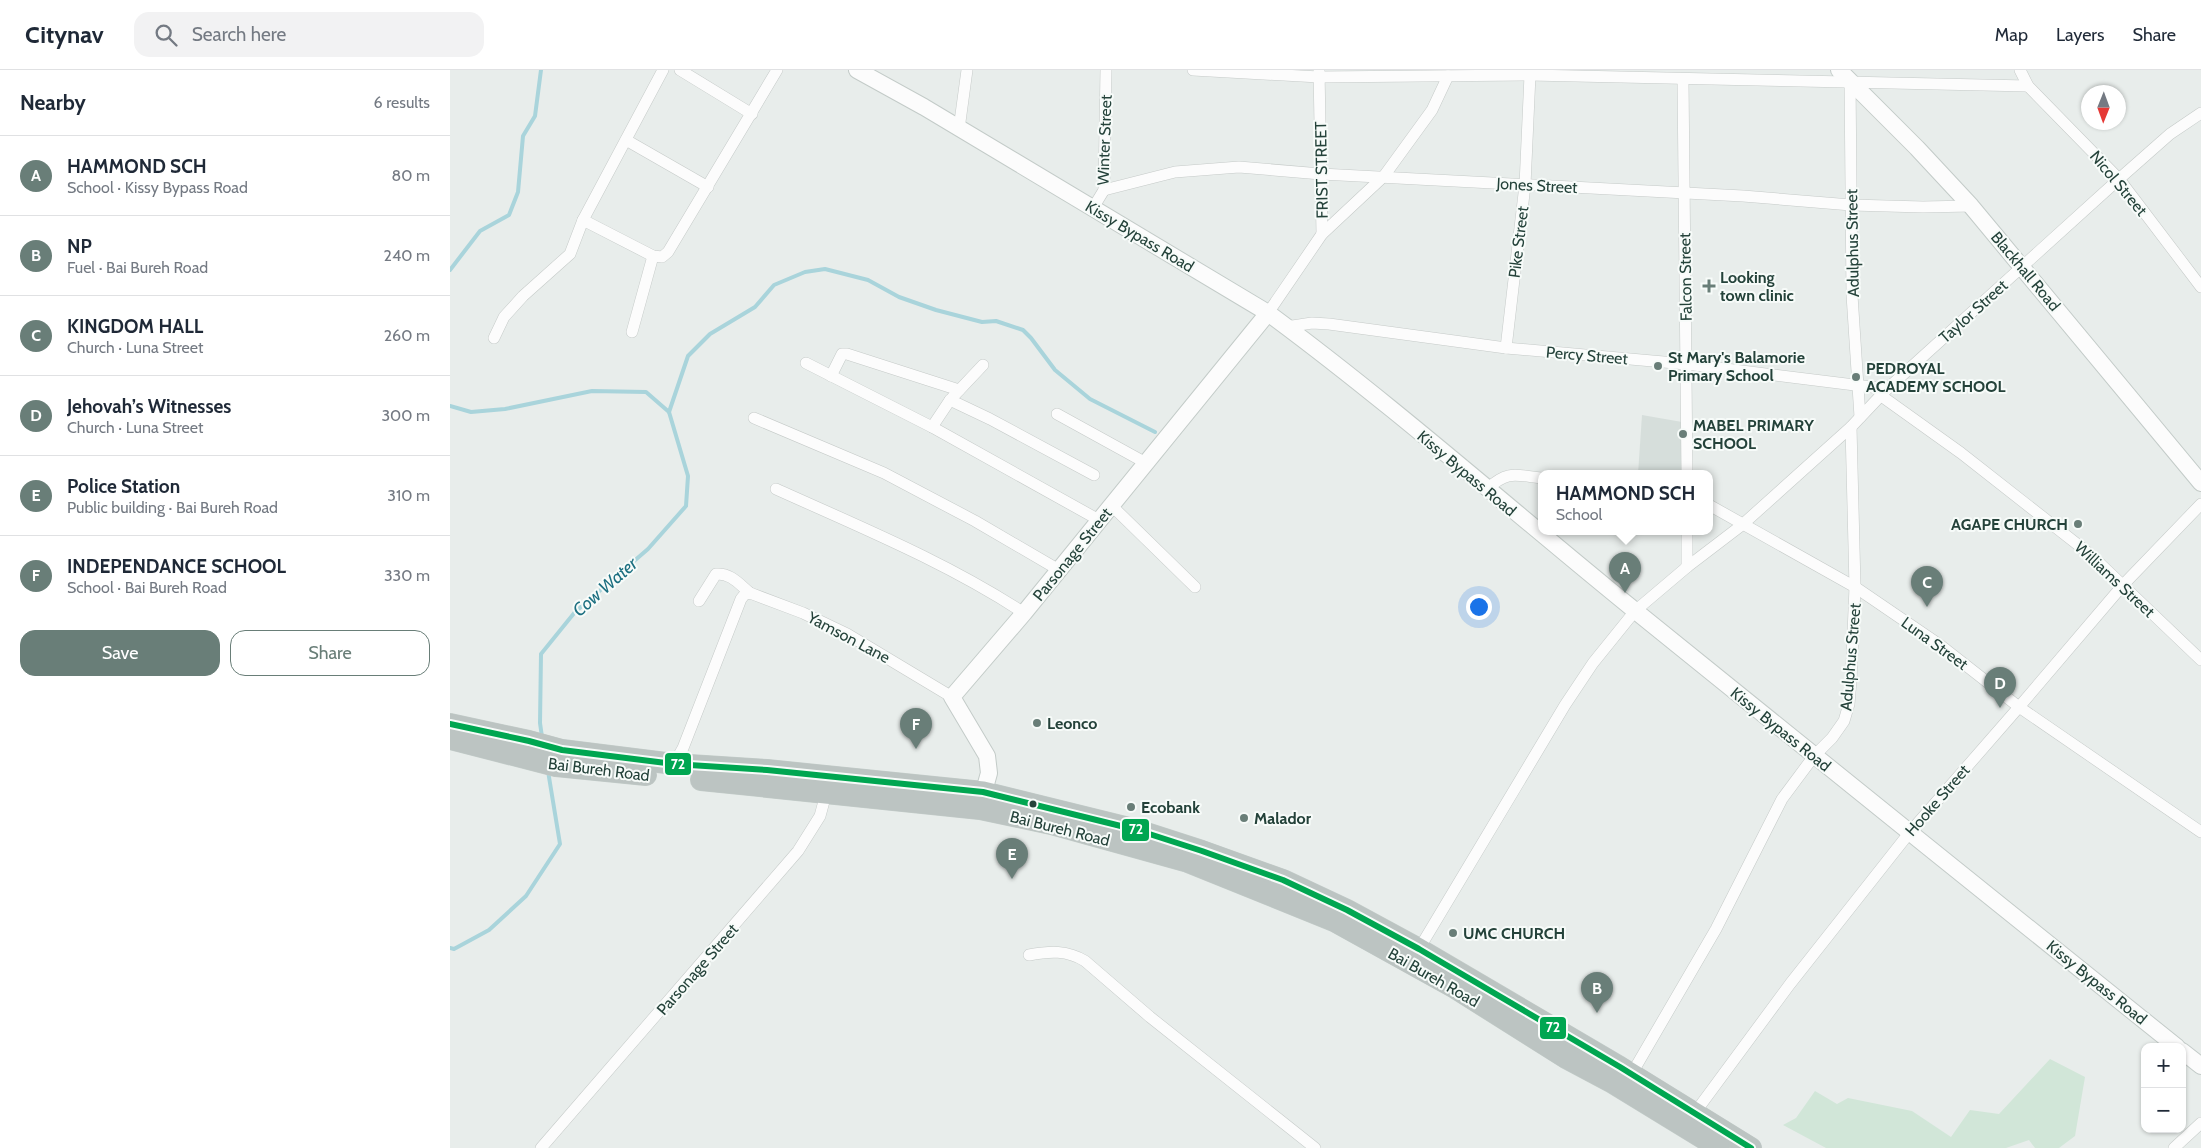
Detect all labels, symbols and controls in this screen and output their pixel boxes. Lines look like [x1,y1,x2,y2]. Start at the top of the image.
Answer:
search box [134,12,484,57]
text: Citynav [25,20,104,49]
icon: search [152,21,180,49]
text: Search here [192,23,286,46]
text: Map [1995,24,2028,46]
text: Layers [2056,24,2105,46]
text: Share [2133,24,2176,46]
north arrow [2081,85,2126,130]
text: Nearby [20,90,86,115]
text: 6 results [374,93,430,112]
street label: Winter Street [1093,94,1116,186]
street label: FRIST STREET [1311,121,1332,219]
street label: Nicol Street [2086,147,2152,220]
text: HAMMOND SCH [67,155,207,178]
text: A [31,166,41,185]
text: 80 m [392,166,430,185]
street label: Jones Street [1495,174,1579,197]
text: School · Kissy Bypass Road [67,178,248,197]
street label: Adulphus Street [1842,188,1863,297]
street label: Kissy Bypass Road [1082,197,1197,276]
street label: Pike Street [1505,204,1532,279]
street label: Blackhall Road [1987,228,2064,315]
street label: Falcon Street [1675,232,1696,321]
text: NP [67,235,92,258]
text: B [31,246,41,265]
text: 240 m [384,246,430,265]
text: Fuel · Bai Bureh Road [67,258,208,277]
place label: Looking town clinic [1720,268,1794,305]
street label: Taylor Street [1935,275,2012,347]
marker: Looking town clinic [1702,279,1716,293]
text: KINGDOM HALL [67,315,203,338]
text: C [31,326,41,345]
text: 260 m [384,326,430,345]
text: Church · Luna Street [67,338,203,357]
street label: Percy Street [1545,342,1629,369]
place label: St Mary's Balamorie Primary School [1668,348,1805,385]
place label: PEDROYAL ACADEMY SCHOOL [1866,359,2005,396]
marker: St Mary's Balamorie Primary School [1652,360,1664,372]
marker: PEDROYAL ACADEMY SCHOOL [1850,371,1862,383]
text: Jehovah’s Witnesses [67,395,231,418]
text: D [30,406,42,425]
text: 300 m [381,406,430,425]
place label: MABEL PRIMARY SCHOOL [1693,416,1814,453]
text: Church · Luna Street [67,418,203,437]
street label: Kissy Bypass Road [1413,427,1520,520]
marker: MABEL PRIMARY SCHOOL [1677,428,1689,440]
popup [1538,470,1713,535]
text: Police Station [67,475,180,498]
text: HAMMOND SCH [1556,482,1695,505]
text: E [31,486,41,505]
text: 310 m [387,486,430,505]
text: Public building · Bai Bureh Road [67,498,278,517]
street label: Parsonage Street [1029,503,1116,605]
text: School [1556,505,1602,524]
place label: AGAPE CHURCH [1951,515,2068,534]
marker: AGAPE CHURCH [2072,518,2084,530]
street label: Williams Street [2071,537,2159,622]
water label: Cow Water [568,552,643,621]
pin: A [1609,552,1641,593]
text: INDEPENDANCE SCHOOL [67,555,286,578]
text: F [32,566,40,585]
text: 330 m [384,566,430,585]
pin: C [1911,566,1943,607]
text: School · Bai Bureh Road [67,578,227,597]
your location [1466,594,1492,620]
street label: Adulphus Street [1836,602,1865,712]
street label: Yamson Lane [803,607,893,667]
street label: Luna Street [1898,613,1972,674]
button: Save [20,630,220,676]
button: Share [230,630,430,676]
pin: D [1984,667,2016,708]
street label: Kissy Bypass Road [1727,683,1835,776]
pin: F [900,708,932,749]
place label: Leonco [1047,714,1097,733]
marker: Leonco [1031,717,1043,729]
line badge: 72 [664,752,692,776]
street label: Bai Bureh Road [547,754,651,785]
text: 72 [671,755,685,773]
street label: Hooke Street [1901,760,1974,840]
place label: Ecobank [1141,798,1200,817]
unlabelled marker [1028,799,1038,809]
marker: Ecobank [1125,801,1137,813]
street label: Bai Bureh Road [1008,807,1112,850]
place label: Malador [1254,809,1312,828]
marker: Malador [1238,812,1250,824]
line badge: 72 [1121,818,1150,842]
text: 72 [1129,820,1143,838]
pin: E [996,838,1028,879]
street label: Parsonage Street [653,919,743,1019]
place label: UMC CHURCH [1463,924,1565,943]
marker: UMC CHURCH [1447,927,1459,939]
street label: Kissy Bypass Road [2043,936,2151,1029]
street label: Bai Bureh Road [1385,944,1483,1011]
pin: B [1581,972,1613,1013]
line badge: 72 [1539,1016,1567,1040]
text: 72 [1546,1018,1560,1036]
map controls [2141,1043,2186,1133]
button: + [2141,1043,2186,1088]
button: − [2141,1088,2186,1133]

